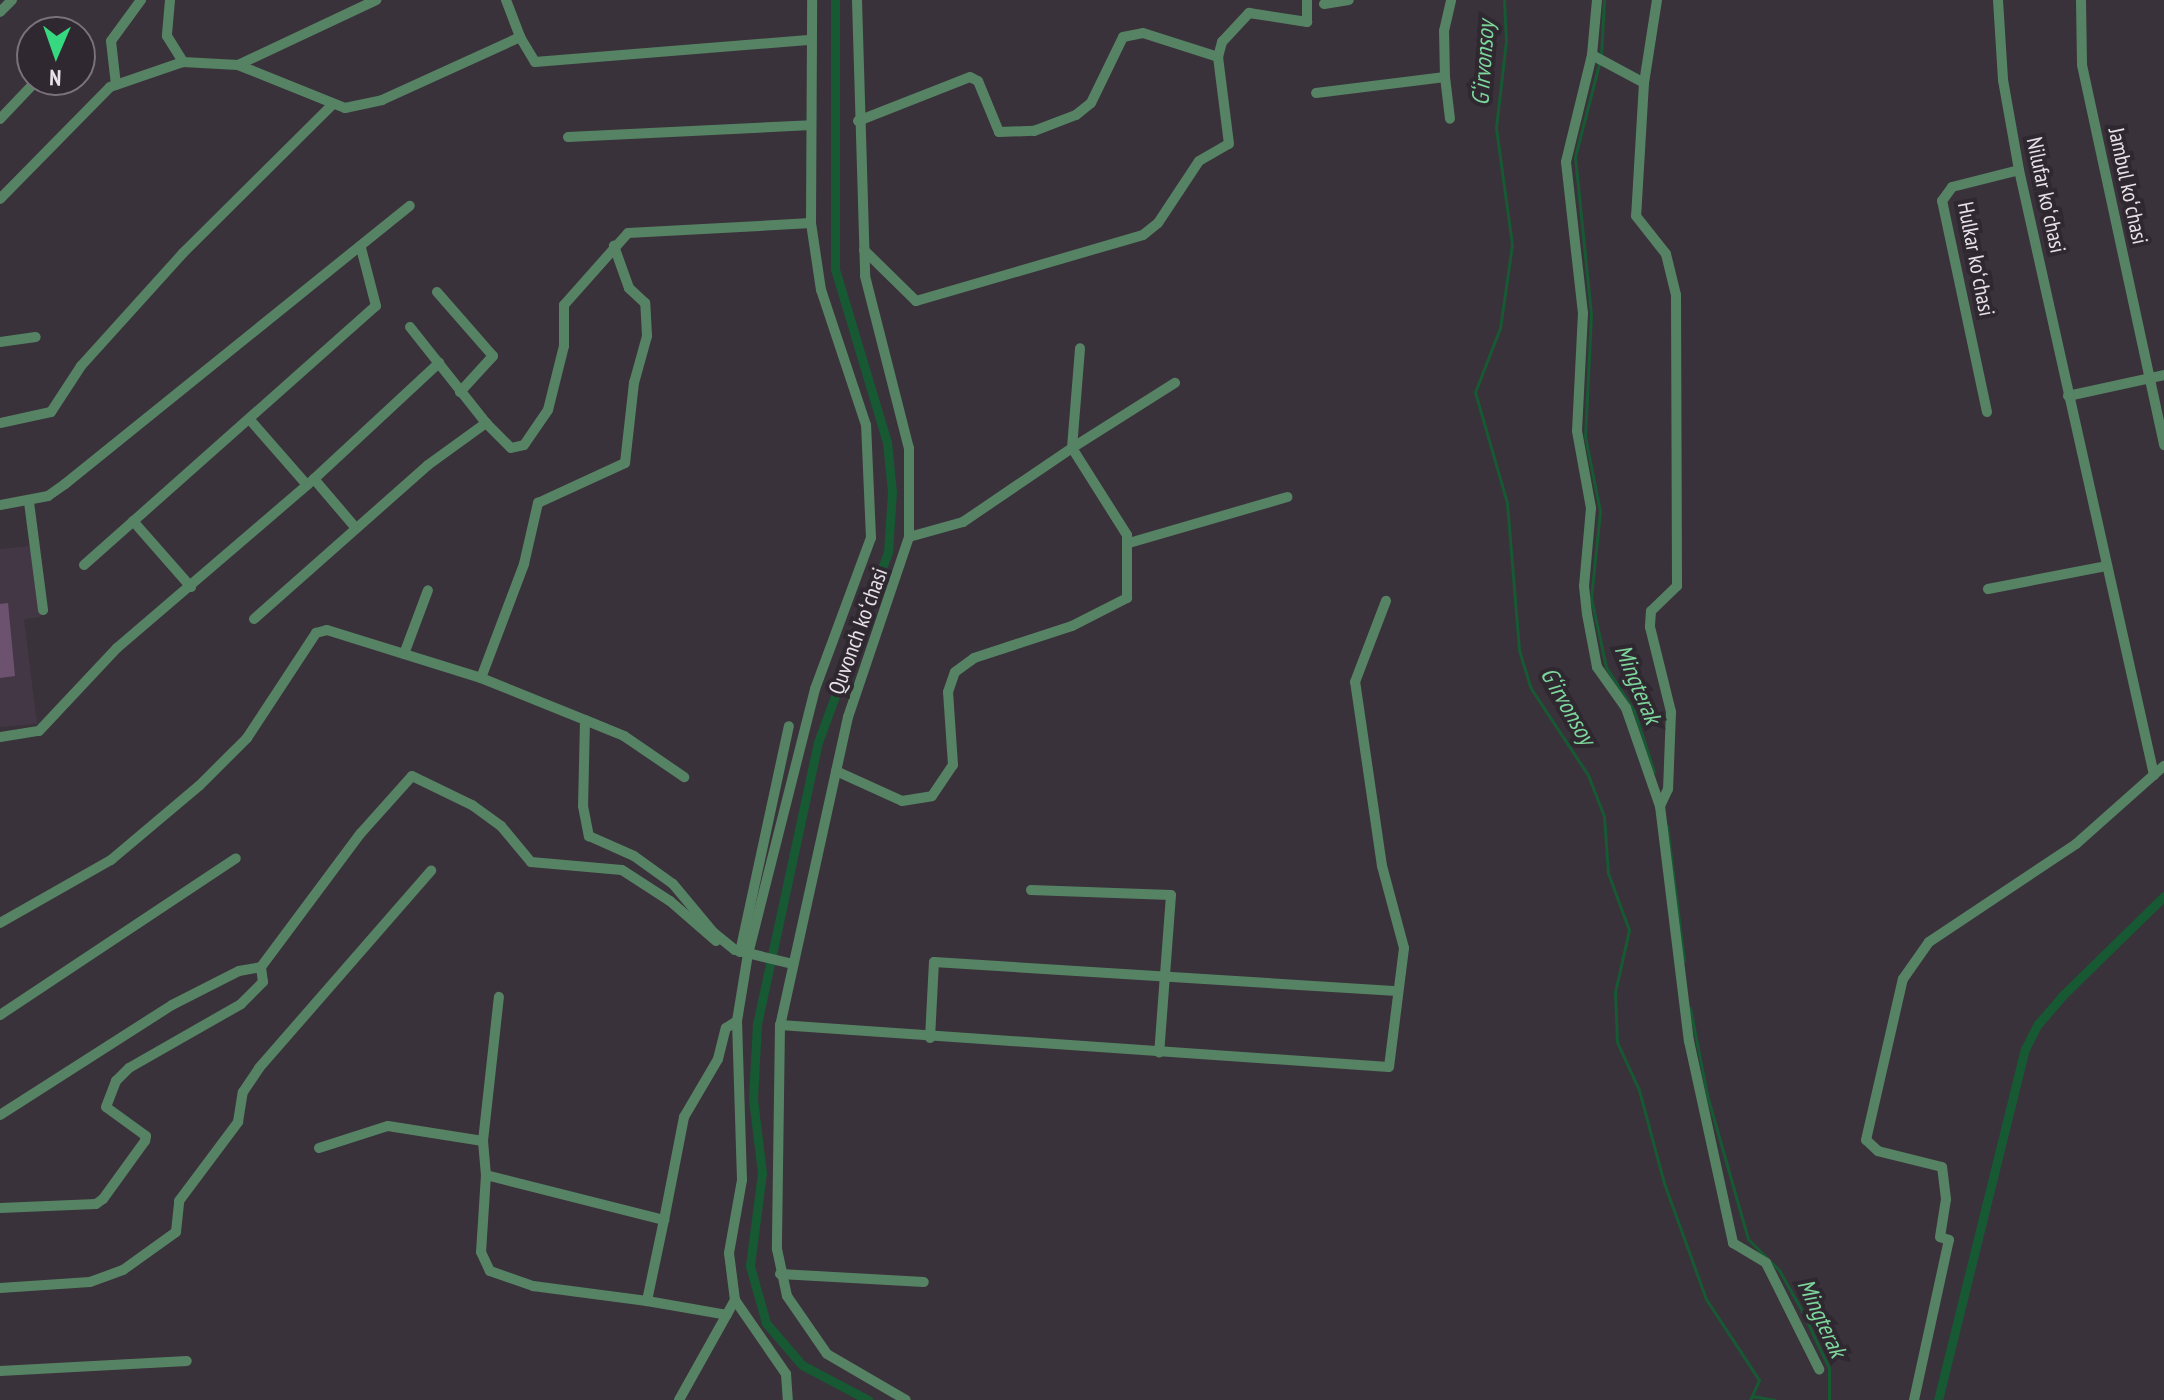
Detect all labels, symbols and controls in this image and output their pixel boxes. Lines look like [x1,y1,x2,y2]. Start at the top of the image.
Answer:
north arrow [16,16,96,96]
water label: G‘irvonsoy [1466,20,1500,106]
text: N [49,64,62,92]
street label: Jambul koʻchasi [2103,125,2153,247]
street label: Nilufar koʻchasi [2021,135,2071,255]
street label: Hulkar koʻchasi [1952,200,2000,318]
street label: Quvonch koʻchasi [823,564,893,698]
water label: Mingterak [1608,640,1668,728]
water label: G‘irvonsoy [1534,662,1602,750]
water label: Mingterak [1791,1274,1853,1362]

